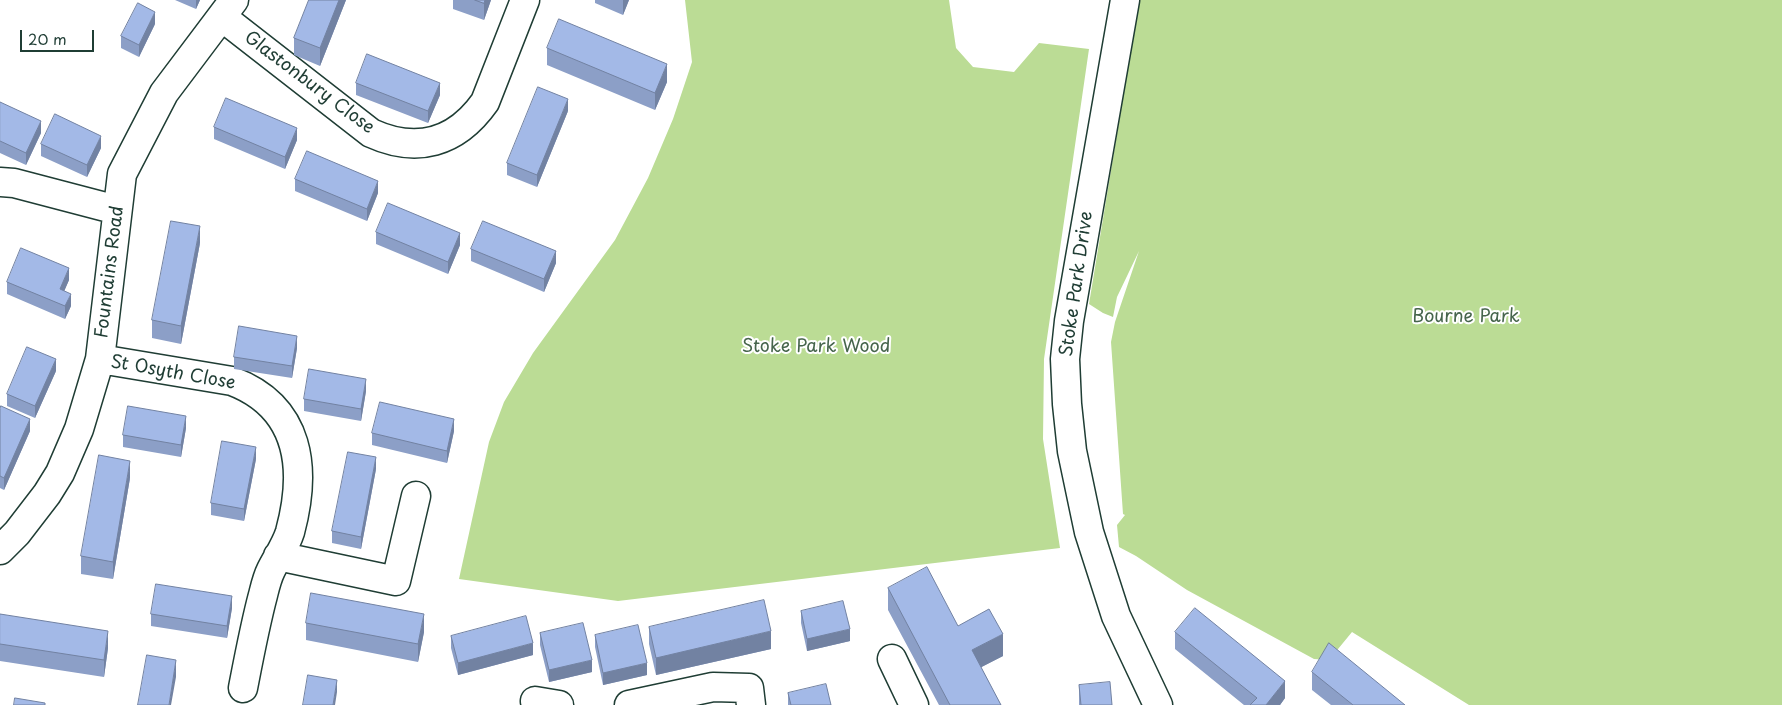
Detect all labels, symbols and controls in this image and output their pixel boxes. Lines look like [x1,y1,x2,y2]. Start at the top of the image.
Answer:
scale bar [22,20,96,52]
text: 20 m [28,27,67,50]
street label: Glastonbury Close [240,27,378,139]
street label: Fountains Road [91,205,129,339]
street label: Stoke Park Drive [1056,210,1098,358]
park label: Bourne Park [1412,306,1520,328]
park label: Stoke Park Wood [742,336,890,358]
street label: St Osyth Close [109,351,237,395]

